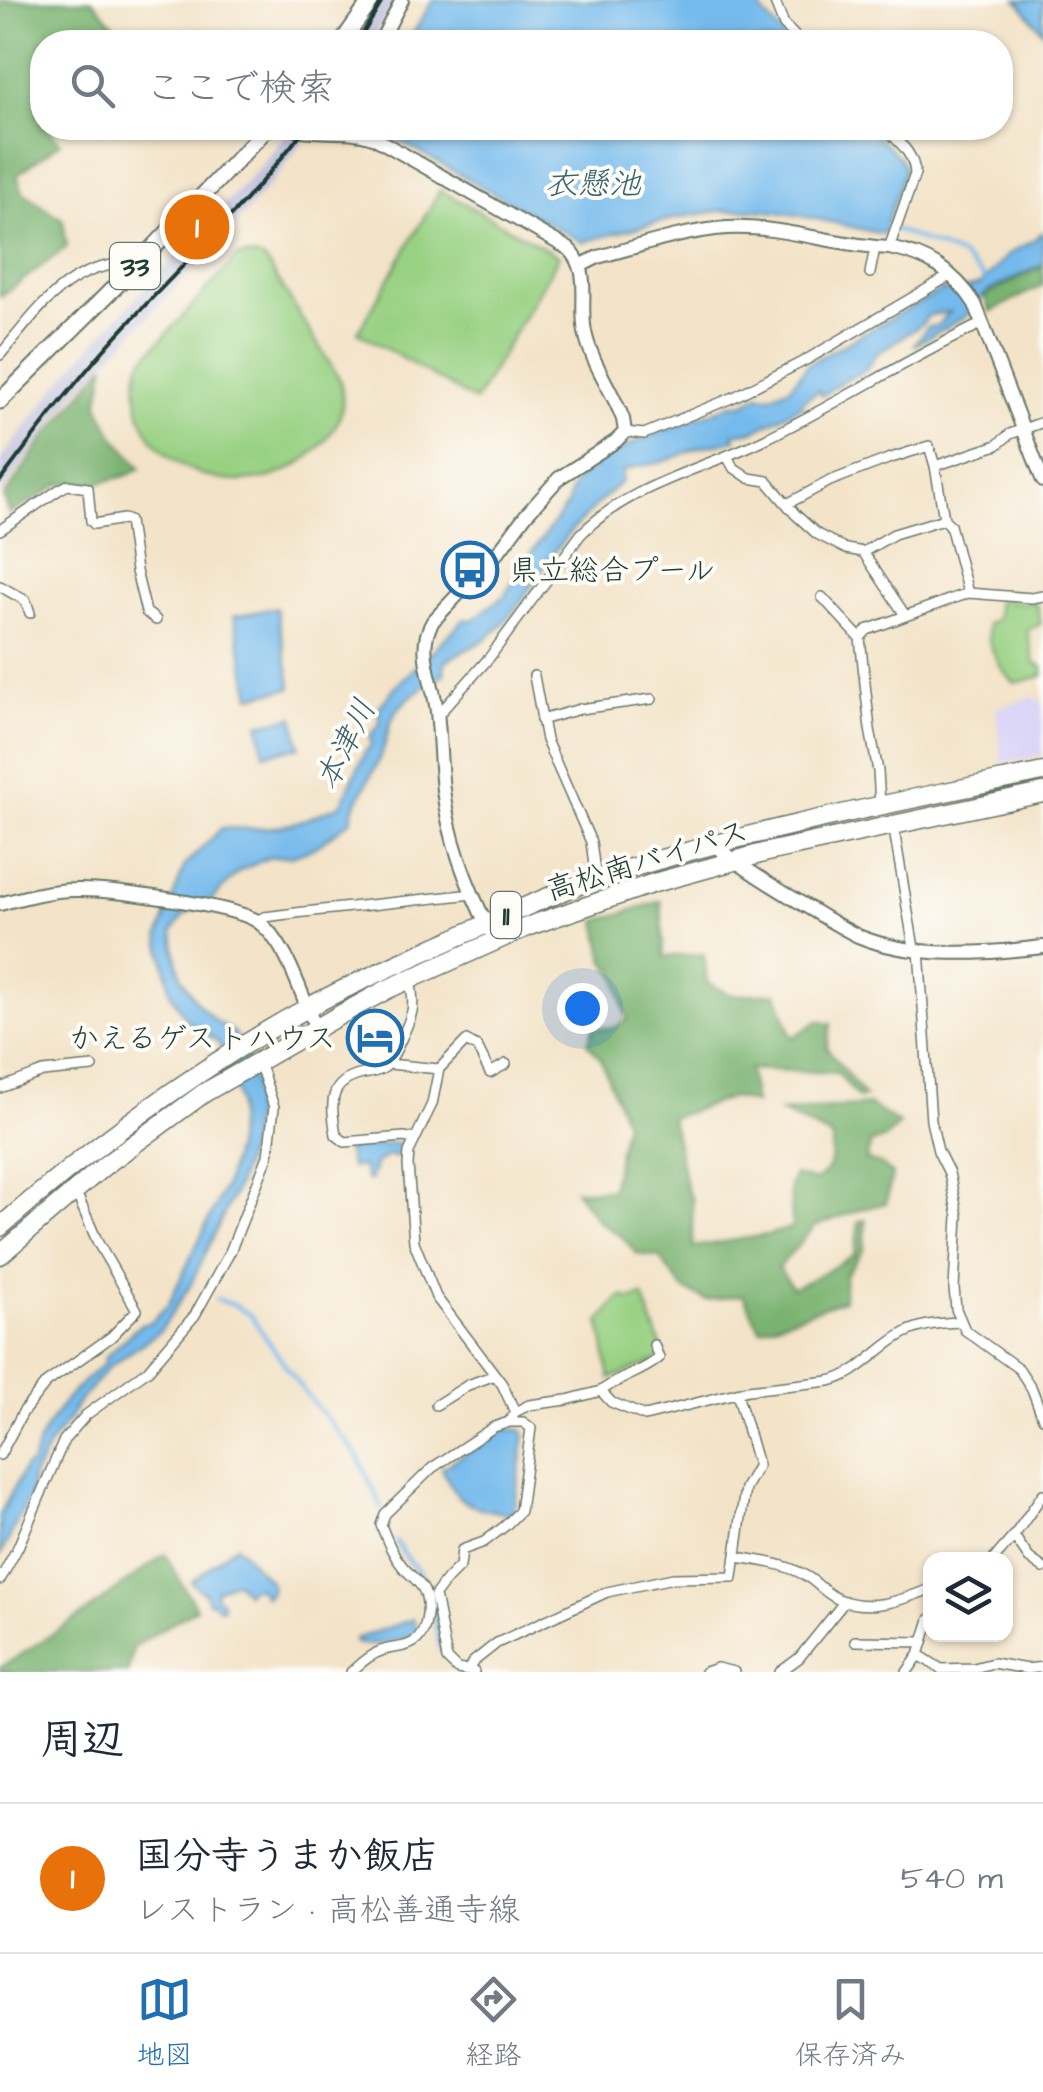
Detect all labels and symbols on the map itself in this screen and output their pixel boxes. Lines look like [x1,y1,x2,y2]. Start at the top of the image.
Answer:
water label: 衣懸池 [545,162,642,207]
pin: 1 [164,190,230,264]
road number: 33 [110,243,160,289]
bus stop icon: 県立総合プール [440,540,500,600]
place label: 県立総合プール [509,550,715,592]
water label: 本津川 [305,692,388,798]
street label: 高松南バイパス [541,810,754,912]
road number: 11 [491,892,521,938]
your location [557,983,608,1034]
hotel icon: かえるゲストハウス [345,1008,405,1068]
place label: かえるゲストハウス [69,1018,336,1060]

